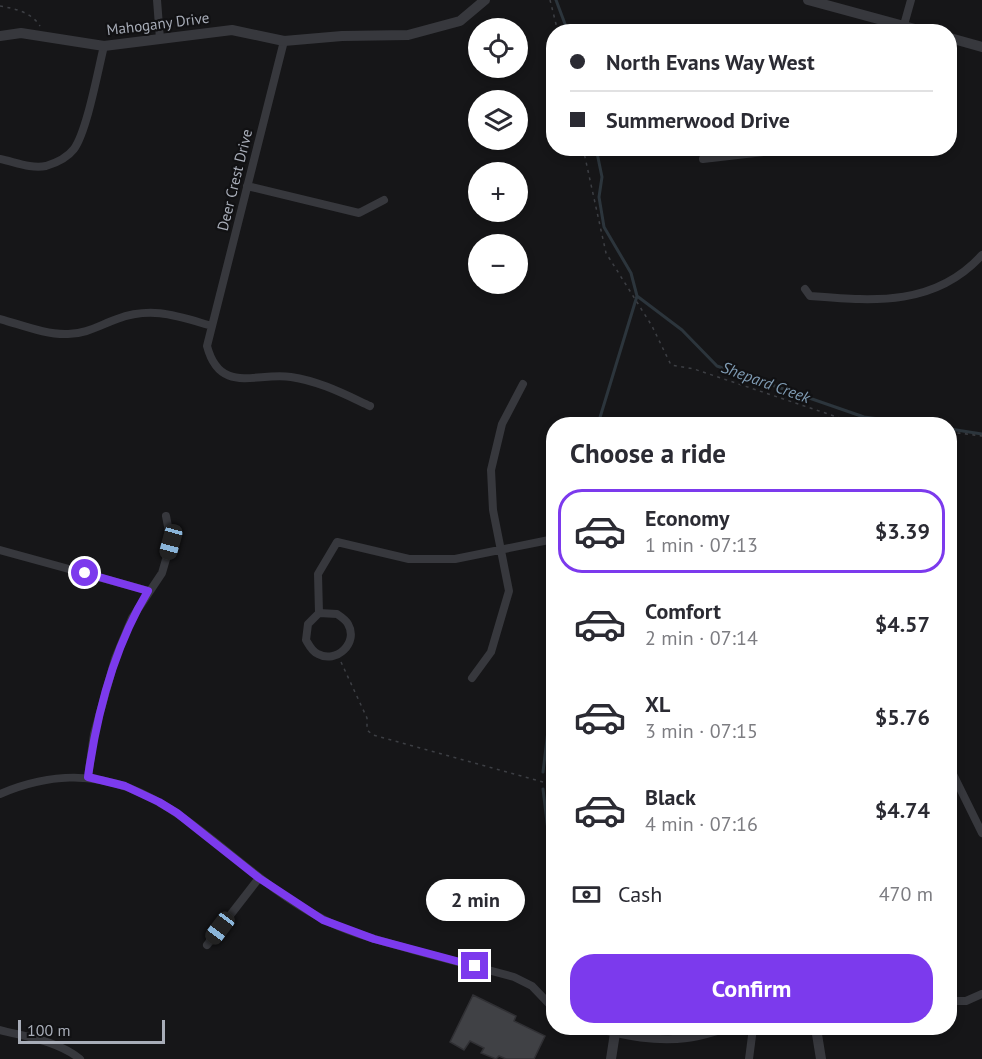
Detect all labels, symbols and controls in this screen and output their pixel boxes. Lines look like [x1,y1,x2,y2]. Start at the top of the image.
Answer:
street label: Mahogany Drive [106,8,210,39]
map controls [468,18,528,294]
button: locate [468,18,528,78]
text: North Evans Way West [606,48,815,76]
button: layers [468,90,528,150]
text: Summerwood Drive [606,106,790,134]
street label: Deer Crest Drive [213,127,256,233]
button: + [468,162,528,222]
button: − [468,234,528,294]
water label: Shepard Creek [719,357,814,408]
text: Choose a ride [570,436,726,470]
icon: car [573,504,627,558]
text: Economy [645,504,729,532]
text: $3.39 [875,517,930,545]
car [158,522,184,562]
text: 1 min · 07:13 [645,532,758,558]
route start [71,559,98,586]
icon: car [573,597,627,651]
text: Comfort [645,597,721,625]
text: $4.57 [875,610,930,638]
text: 2 min · 07:14 [645,625,758,651]
icon: car [573,690,627,744]
text: XL [645,690,670,718]
text: $5.76 [875,703,930,731]
text: 3 min · 07:15 [645,718,758,744]
icon: car [573,783,627,837]
text: Black [645,783,696,811]
text: $4.74 [875,796,930,824]
text: 4 min · 07:16 [645,811,758,837]
icon: cash [570,878,603,911]
callout: 2 min [426,879,524,921]
text: Cash [618,880,662,908]
text: 470 m [879,881,933,907]
text: 2 min [451,887,500,913]
car [202,908,238,948]
route end [461,952,488,979]
button: Confirm [570,954,933,1023]
scale bar [18,1017,165,1044]
text: 100 m [27,1020,70,1040]

